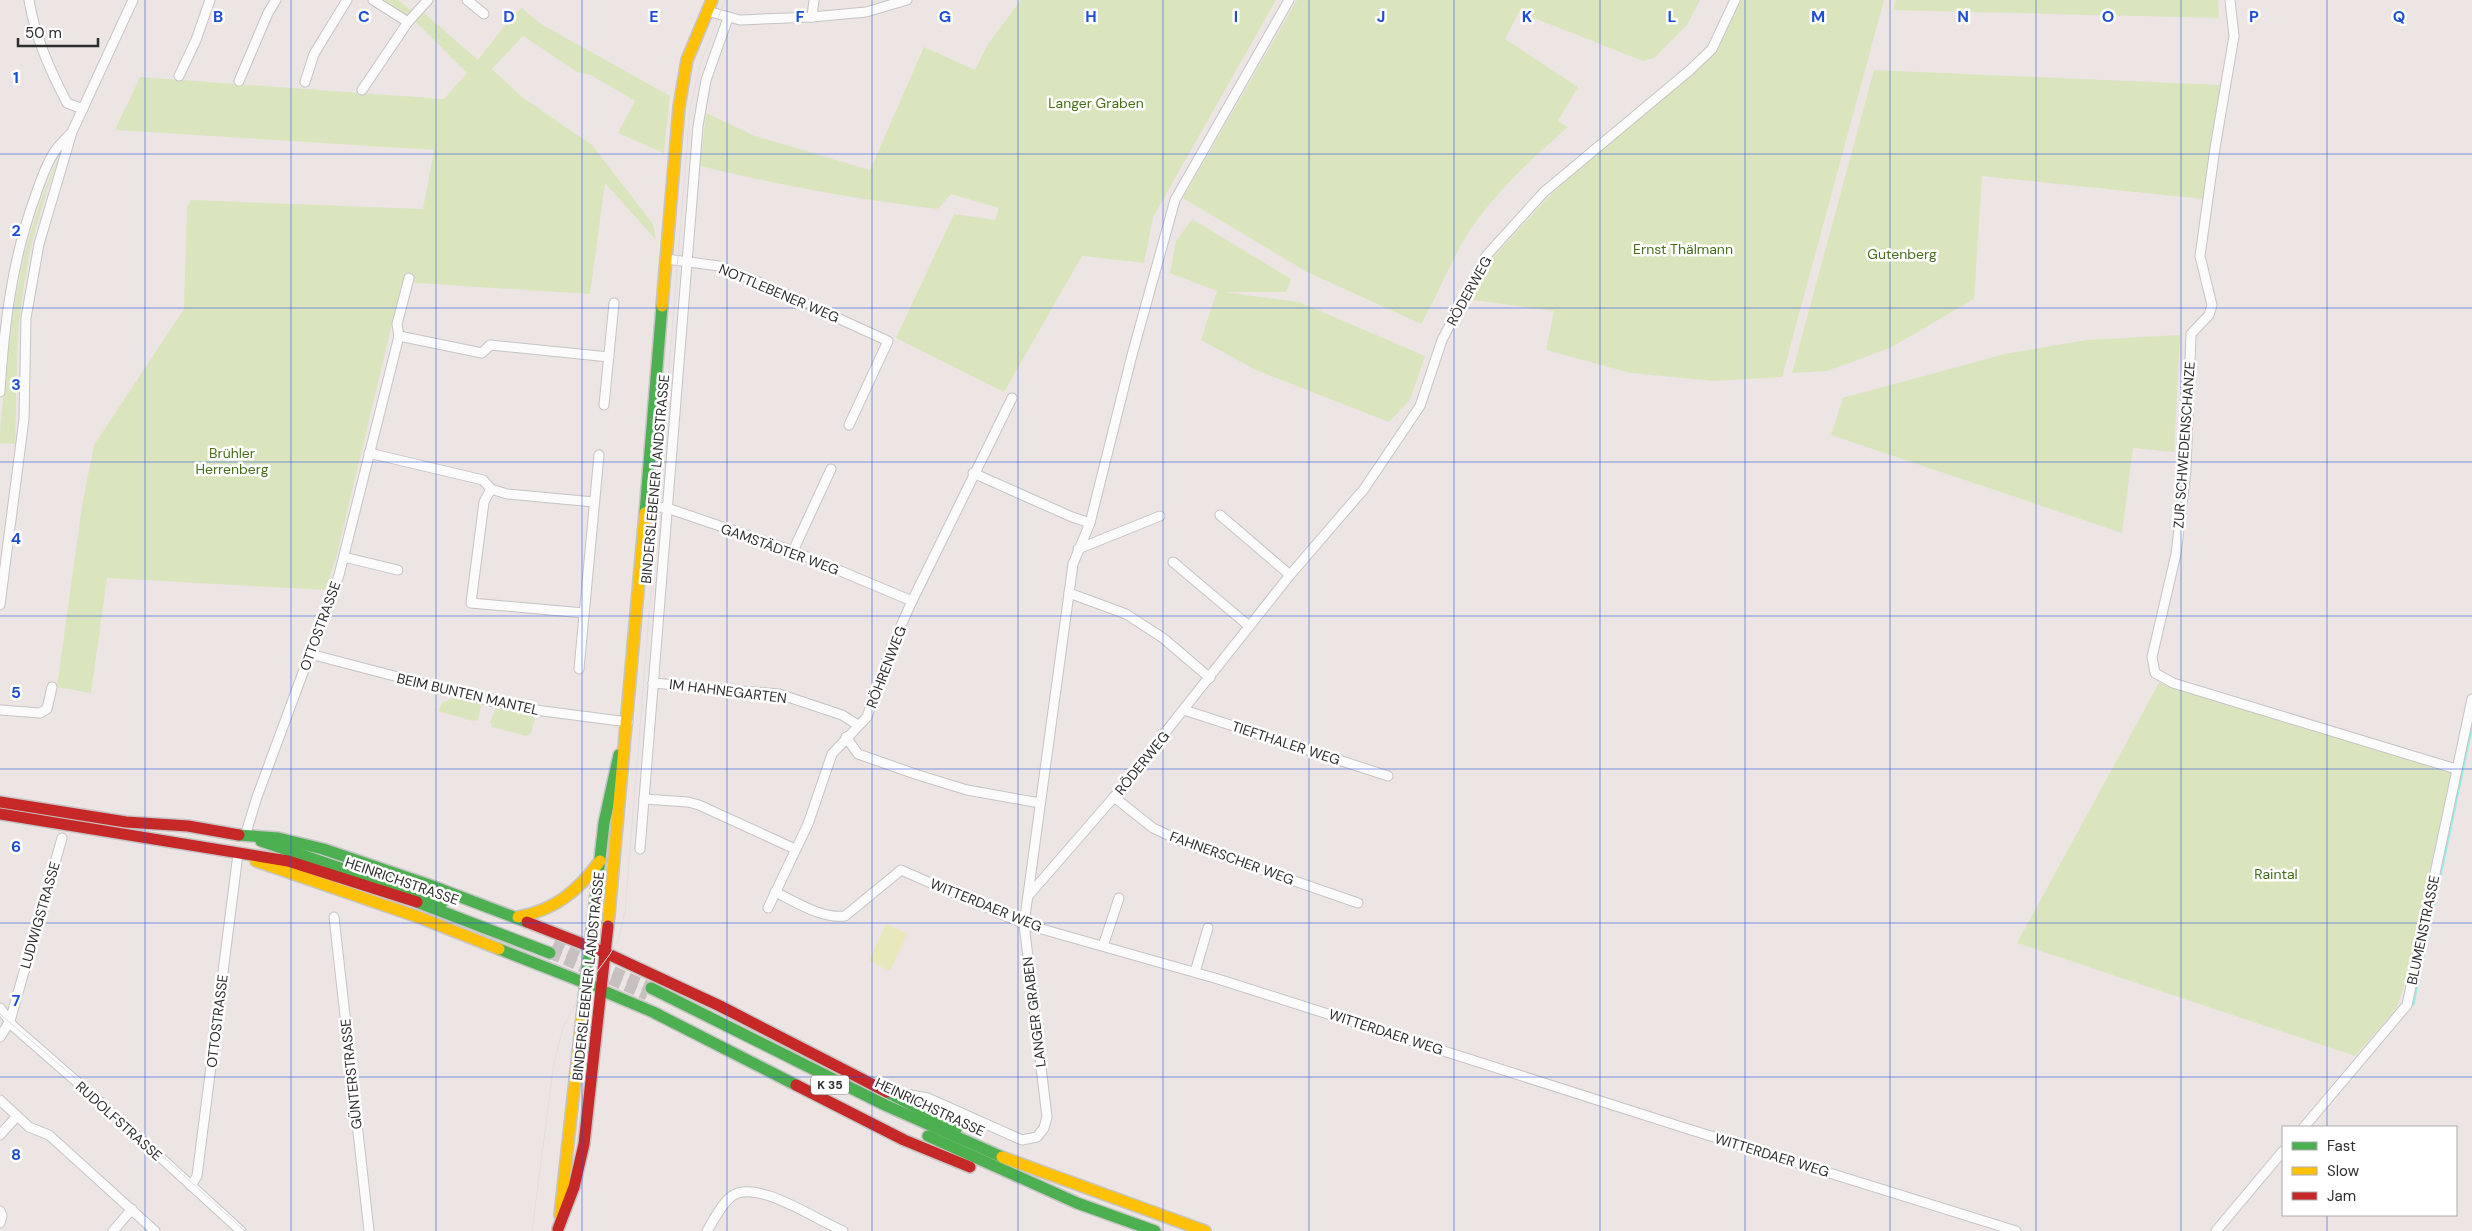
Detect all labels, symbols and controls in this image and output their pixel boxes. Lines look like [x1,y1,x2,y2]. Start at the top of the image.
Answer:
text: B [213,6,223,27]
text: C [358,6,370,27]
text: D [503,6,515,27]
text: E [649,6,659,27]
text: F [796,6,805,27]
text: G [939,6,951,27]
text: H [1085,6,1097,27]
text: I [1234,6,1238,27]
text: J [1377,6,1385,27]
text: K [1522,6,1533,27]
text: L [1668,6,1677,27]
text: M [1811,6,1825,27]
text: N [1957,6,1969,27]
text: O [2102,6,2114,27]
text: P [2249,6,2259,27]
text: Q [2393,6,2405,27]
scale bar [18,15,98,47]
text: 50 m [25,23,62,43]
text: 1 [13,67,19,88]
park label: Langer Graben [1048,94,1144,112]
text: 2 [11,220,21,241]
park label: Ernst Thälmann [1633,240,1733,258]
park label: Gutenberg [1867,245,1937,263]
street label: RÖDERWEG [1442,253,1496,329]
street label: NOTTLEBENER WEG [716,260,842,326]
street label: ZUR SCHWEDENSCHANZE [2169,361,2199,529]
street label: BINDERSLEBENER LANDSTRASSE [637,373,673,584]
text: 3 [11,374,21,395]
park label: Brühler Herrenberg [195,444,269,478]
street label: GAMSTÄDTER WEG [718,519,842,579]
text: 4 [11,528,21,549]
street label: OTTOSTRASSE [295,579,345,673]
street label: RÖHRENWEG [862,623,910,711]
street label: BEIM BUNTEN MANTEL [395,669,541,719]
street label: IM HAHNEGARTEN [668,675,788,707]
text: 5 [11,682,21,703]
street label: TIEFTHALER WEG [1230,717,1342,769]
street label: RÖDERWEG [1111,727,1173,799]
street label: FAHNERSCHER WEG [1167,827,1297,889]
text: 6 [11,836,21,857]
street label: HEINRICHSTRASSE [343,853,461,909]
street label: LUDWIGSTRASSE [16,859,64,971]
park label: Raintal [2254,865,2298,883]
street label: BINDERSLEBENER LANDSTRASSE [568,870,608,1081]
street label: WITTERDAER WEG [927,874,1045,936]
street label: BLUMENSTRASSE [2403,874,2443,986]
street label: LANGER GRABEN [1018,956,1050,1068]
street label: OTTOSTRASSE [202,973,232,1069]
text: 7 [12,990,21,1011]
street label: WITTERDAER WEG [1327,1005,1445,1059]
street label: GÜNTERSTRASSE [336,1018,366,1130]
street label: HEINRICHSTRASSE [872,1074,988,1140]
road number: K 35 [811,1076,849,1094]
street label: RUDOLFSTRASSE [72,1077,166,1165]
legend [2282,1126,2457,1216]
street label: WITTERDAER WEG [1712,1129,1832,1181]
text: Fast [2327,1136,2356,1156]
text: 8 [11,1144,21,1165]
text: Slow [2327,1161,2360,1181]
text: Jam [2327,1186,2356,1206]

